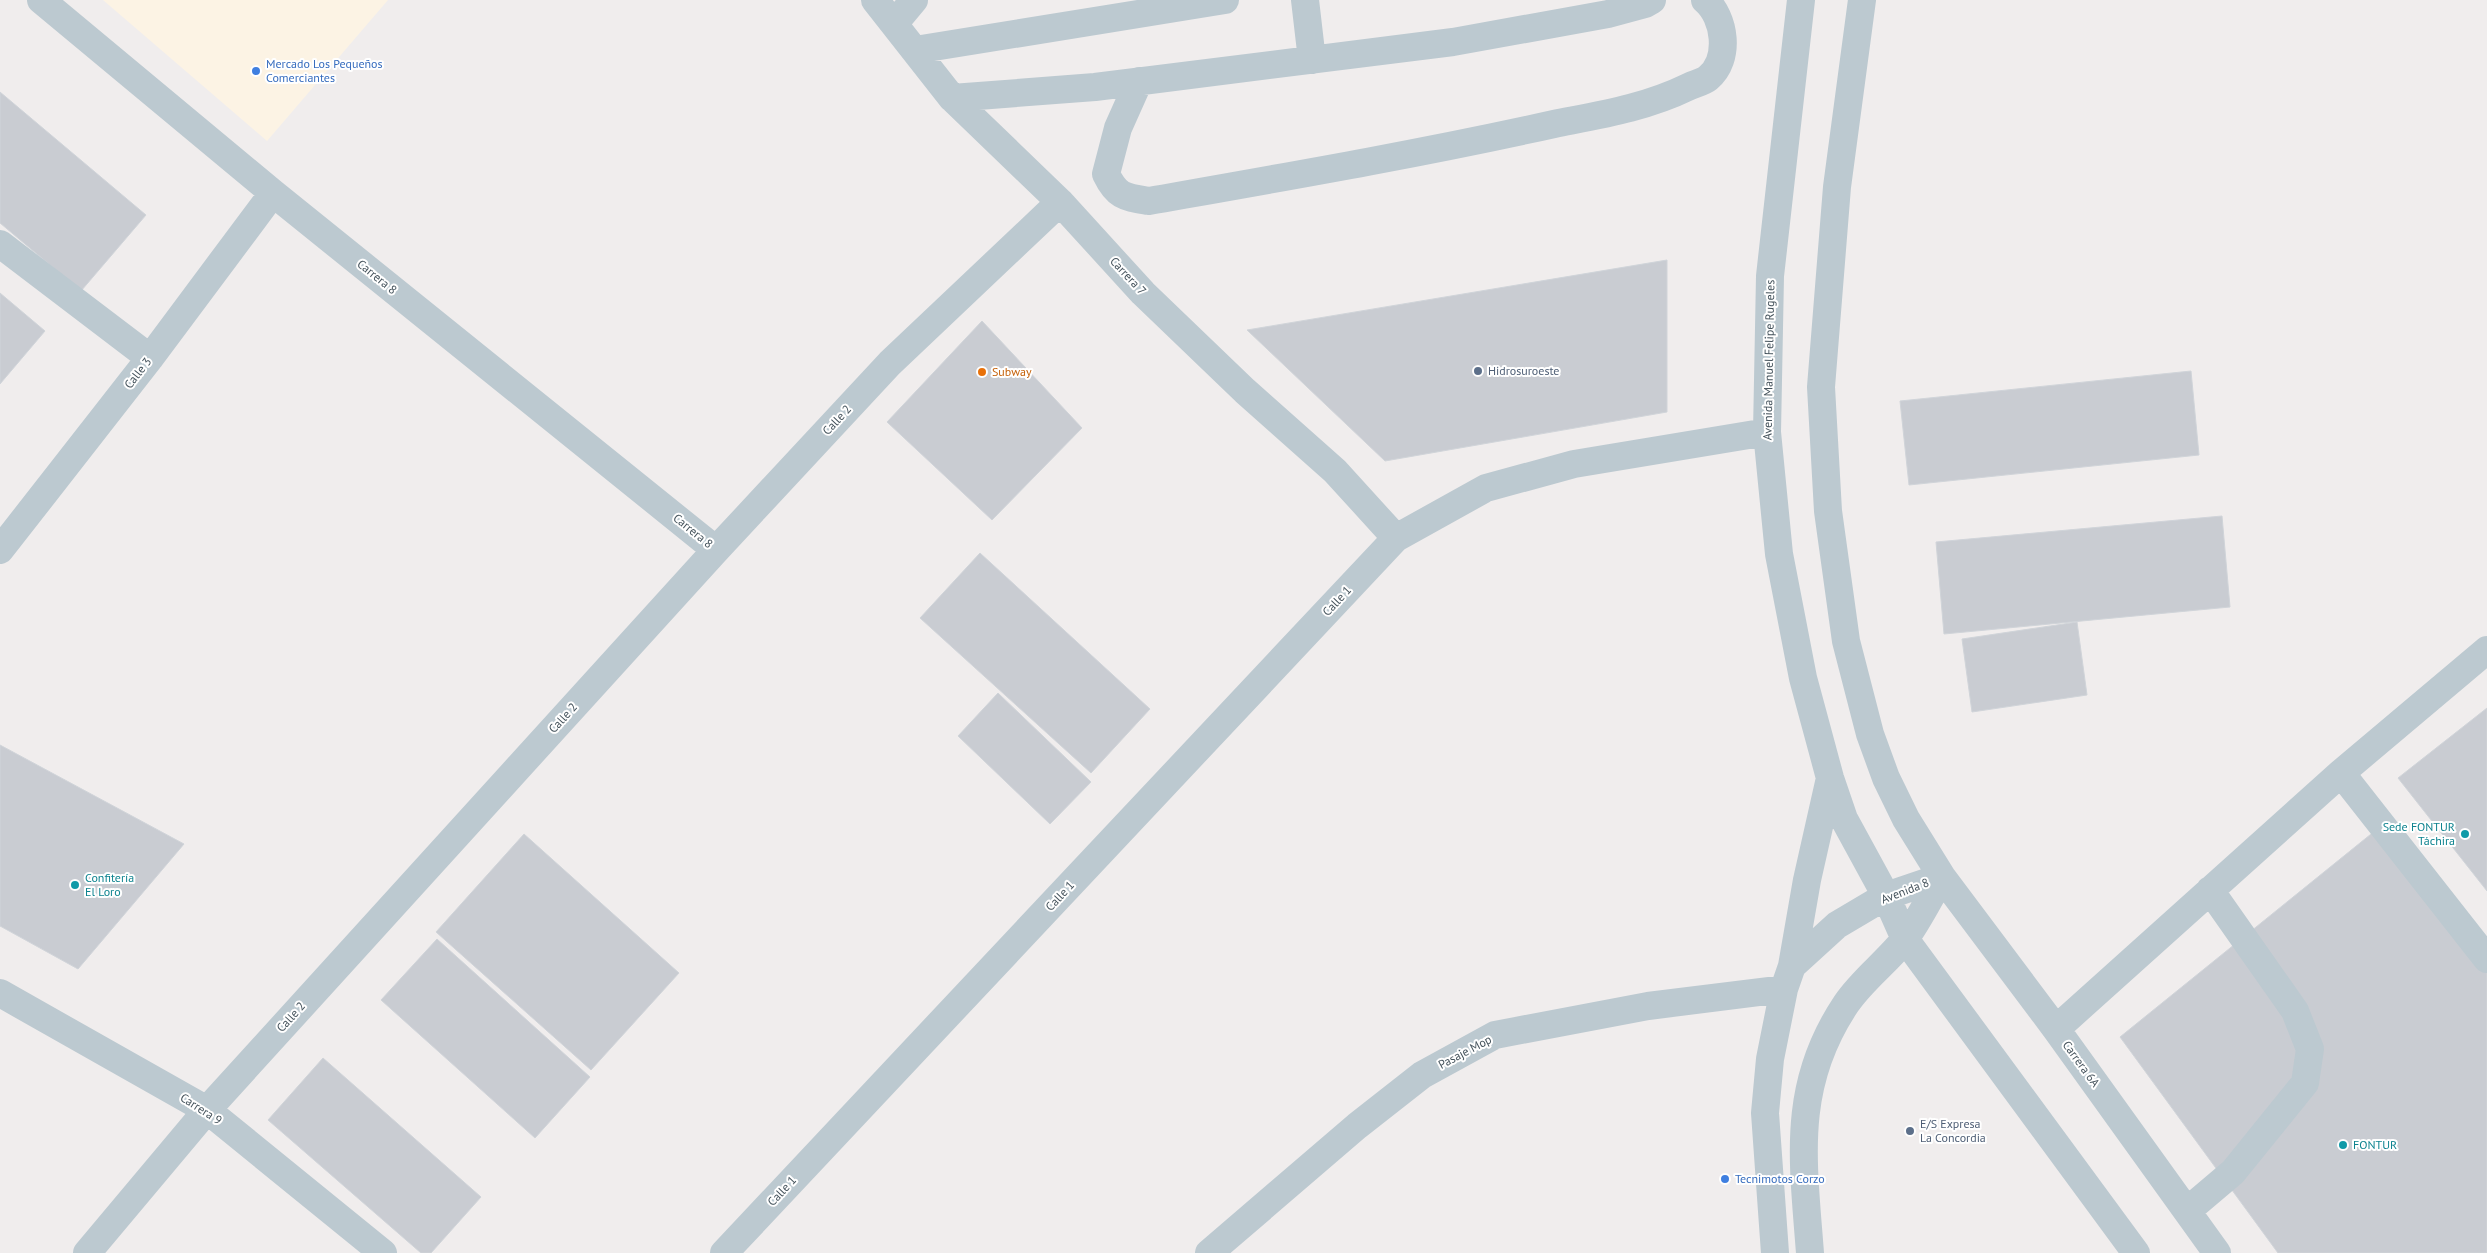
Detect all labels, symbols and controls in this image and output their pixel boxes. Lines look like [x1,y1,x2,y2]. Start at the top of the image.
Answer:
place label: Mercado Los Pequeños Comerciantes [266,56,383,85]
marker: Mercado Los Pequeños Comerciantes [250,65,262,77]
street label: Carrera 7 [1107,253,1150,298]
street label: Carrera 8 [354,256,400,297]
street label: Avenida Manuel Felipe Rugeles [1760,280,1777,440]
street label: Calle 3 [121,354,154,391]
place label: Hidrosuroeste [1488,363,1559,378]
place label: Subway [992,364,1032,379]
marker: Hidrosuroeste [1472,365,1484,377]
marker: Subway [976,366,988,378]
street label: Calle 2 [819,402,854,438]
street label: Carrera 8 [670,510,716,551]
street label: Calle 1 [1319,583,1354,619]
street label: Calle 2 [545,699,580,736]
place label: Sede FONTUR Táchira [2383,819,2455,848]
marker: Sede FONTUR Táchira [2459,828,2471,840]
place label: Confitería El Loro [85,870,134,899]
street label: Avenida 8 [1879,875,1931,907]
street label: Calle 1 [1042,878,1077,914]
marker: Confitería El Loro [69,879,81,891]
street label: Calle 2 [273,998,308,1035]
street label: Pasaje Mop [1436,1031,1494,1072]
street label: Carrera 6A [2060,1038,2103,1090]
street label: Carrera 9 [178,1090,225,1128]
place label: E/S Expresa La Concordia [1920,1116,1986,1145]
marker: E/S Expresa La Concordia [1904,1125,1916,1137]
place label: FONTUR [2353,1137,2397,1152]
marker: FONTUR [2337,1139,2349,1151]
place label: Tecnimotos Corzo [1735,1171,1825,1186]
street label: Calle 1 [764,1173,799,1209]
marker: Tecnimotos Corzo [1719,1173,1731,1185]

